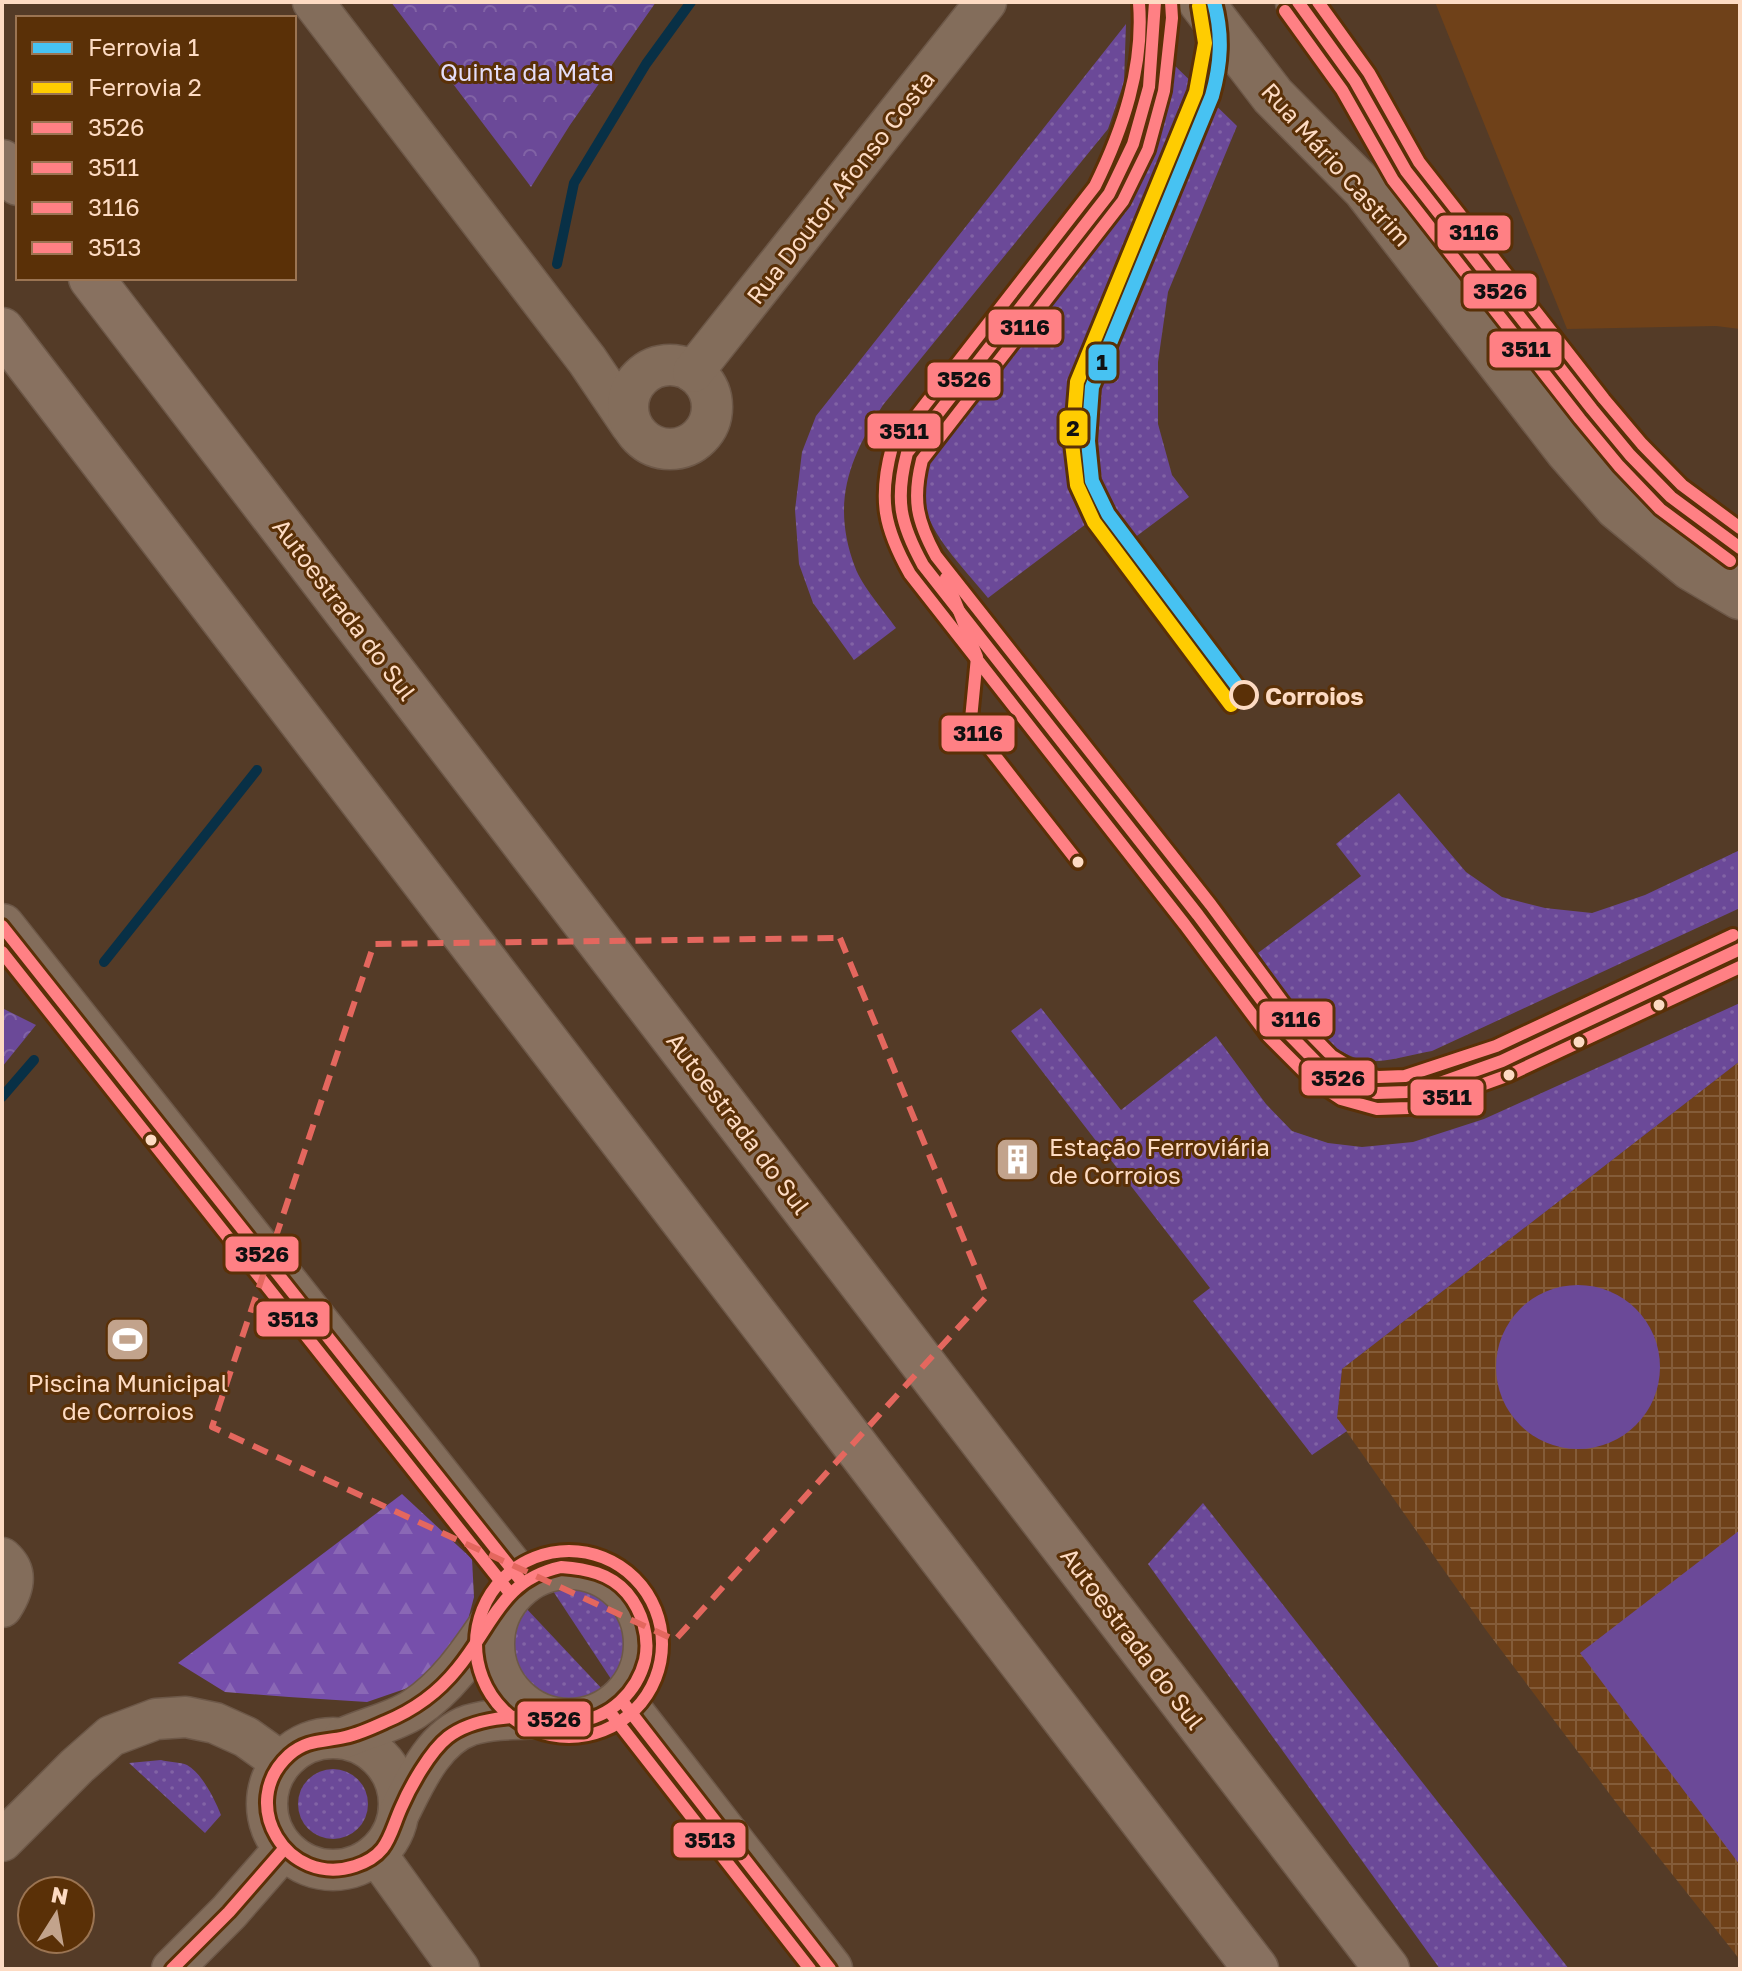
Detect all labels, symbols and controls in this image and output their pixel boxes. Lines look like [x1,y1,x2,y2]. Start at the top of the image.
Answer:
legend [16,16,296,280]
text: Ferrovia 1 [88,32,199,61]
park label: Quinta da Mata [440,57,614,86]
street label: Rua Doutor Afonso Costa [740,65,940,309]
text: Ferrovia 2 [88,72,202,101]
street label: Rua Mário Castrim [1256,76,1418,252]
text: 3526 [88,112,144,141]
text: 3511 [88,152,139,181]
text: 3116 [88,192,140,221]
line badge: 3116 [1436,214,1512,252]
text: 3116 [1449,218,1499,245]
text: 3513 [88,232,142,261]
line badge: 3526 [1462,272,1538,310]
text: 3526 [1473,277,1527,304]
line badge: 3116 [987,308,1063,346]
text: 3116 [1000,313,1050,340]
line badge: 3511 [1488,330,1563,369]
text: 3511 [1501,335,1551,362]
line badge: 1 [1087,343,1118,382]
text: 1 [1096,348,1108,375]
line badge: 3526 [926,361,1002,399]
text: 3526 [937,365,991,392]
line badge: 2 [1058,409,1089,447]
line badge: 3511 [866,412,942,450]
text: 2 [1066,414,1080,441]
text: 3511 [879,417,929,444]
street label: Autoestrada do Sul [267,512,423,706]
marker: Corroios [1230,681,1258,709]
place label: Corroios [1265,681,1364,710]
line badge: 3116 [940,714,1016,753]
text: 3116 [953,719,1003,746]
unlabelled marker [1070,854,1086,870]
unlabelled marker [1651,997,1667,1013]
line badge: 3116 [1258,1000,1334,1038]
text: 3116 [1271,1005,1321,1032]
street label: Autoestrada do Sul [661,1026,817,1220]
unlabelled marker [1571,1034,1587,1050]
line badge: 3526 [1300,1059,1376,1097]
text: 3526 [1311,1064,1365,1091]
unlabelled marker [1501,1067,1517,1083]
line badge: 3511 [1409,1078,1485,1117]
text: 3511 [1422,1083,1472,1110]
unlabelled marker [143,1132,159,1148]
place label: Estação Ferroviária de Corroios [1049,1132,1270,1189]
building icon: Estação Ferroviária de Corroios [994,1136,1042,1184]
line badge: 3526 [224,1235,300,1273]
text: 3526 [235,1240,289,1267]
line badge: 3513 [255,1300,331,1338]
text: 3513 [267,1305,319,1332]
sports icon: Piscina Municipal de Corroios [104,1316,152,1364]
place label: Piscina Municipal de Corroios [28,1368,228,1425]
street label: Autoestrada do Sul [1055,1541,1211,1735]
line badge: 3526 [516,1700,592,1738]
text: 3526 [527,1705,581,1732]
line badge: 3513 [672,1821,747,1859]
text: 3513 [684,1826,736,1853]
north arrow [16,1875,96,1955]
text: N [49,1880,71,1910]

